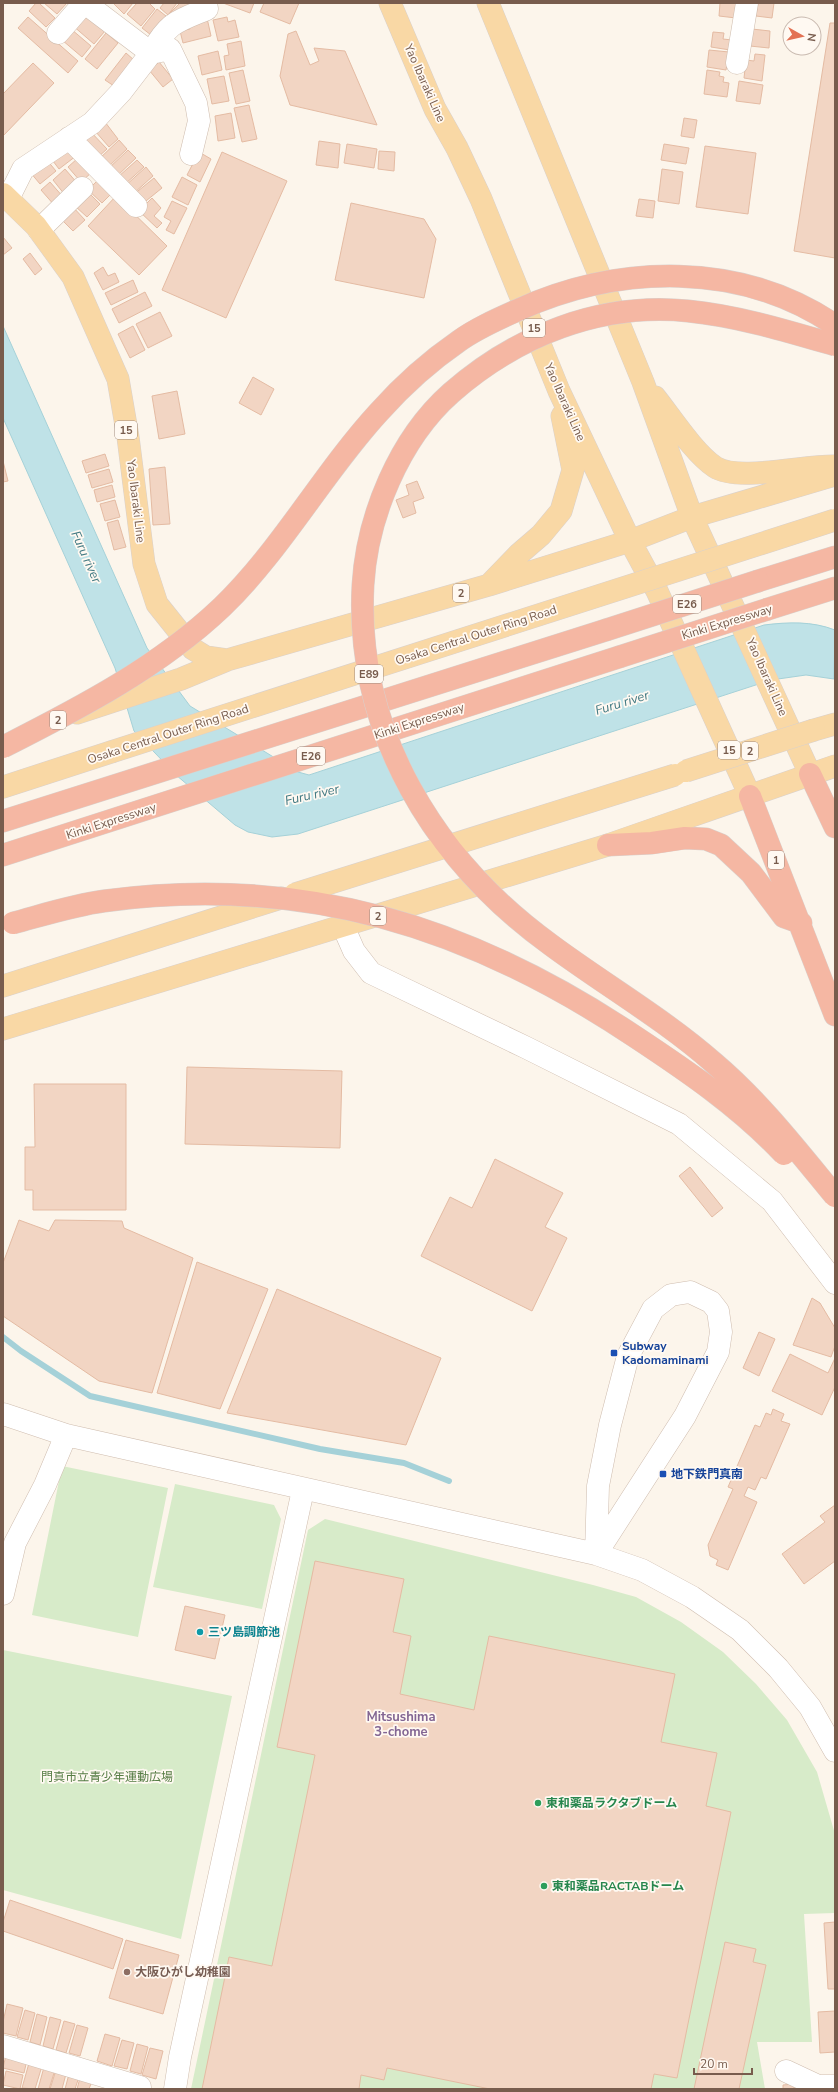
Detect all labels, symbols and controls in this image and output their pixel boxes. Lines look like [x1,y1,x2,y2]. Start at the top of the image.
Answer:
north arrow [782,16,822,56]
text: N [803,32,819,42]
street label: Yao Ibaraki Line [400,41,449,125]
road number: 15 [523,319,545,337]
street label: Yao Ibaraki Line [540,360,589,444]
road number: 15 [115,421,137,439]
street label: Yao Ibaraki Line [123,457,149,544]
water label: Furu river [67,528,106,586]
road number: 2 [453,584,469,602]
road number: E26 [673,595,701,613]
street label: Kinki Expressway [680,600,775,643]
street label: Osaka Central Outer Ring Road [393,601,559,669]
street label: Yao Ibaraki Line [742,635,791,719]
road number: E89 [355,665,383,683]
water label: Furu river [593,686,651,720]
street label: Kinki Expressway [372,699,467,743]
street label: Osaka Central Outer Ring Road [85,700,251,768]
road number: 2 [50,711,66,729]
road number: 15 [718,741,740,759]
road number: 2 [742,742,758,760]
road number: E26 [297,747,325,765]
water label: Furu river [283,780,341,810]
street label: Kinki Expressway [64,799,159,843]
road number: 1 [768,851,784,869]
road number: 2 [370,907,386,925]
place label: Subway Kadomaminami [622,1338,709,1368]
marker: Subway Kadomaminami [609,1348,619,1358]
place label: 地下鉄門真南 [671,1466,743,1482]
marker: 地下鉄門真南 [658,1469,668,1479]
place label: 三ツ島調節池 [208,1624,280,1640]
marker: 三ツ島調節池 [195,1627,205,1637]
district label: Mitsushima 3-chome [366,1708,436,1741]
park label: 門真市立青少年運動広場 [41,1769,173,1785]
place label: 東和薬品ラクタブドーム [546,1795,677,1811]
marker: 東和薬品ラクタブドーム [533,1798,543,1808]
place label: 東和薬品RACTABドーム [552,1878,684,1894]
marker: 東和薬品RACTABドーム [539,1881,549,1891]
place label: 大阪ひがし幼稚園 [135,1964,231,1980]
marker: 大阪ひがし幼稚園 [122,1967,132,1977]
scale bar [694,2050,752,2076]
text: 20 m [700,2056,728,2072]

